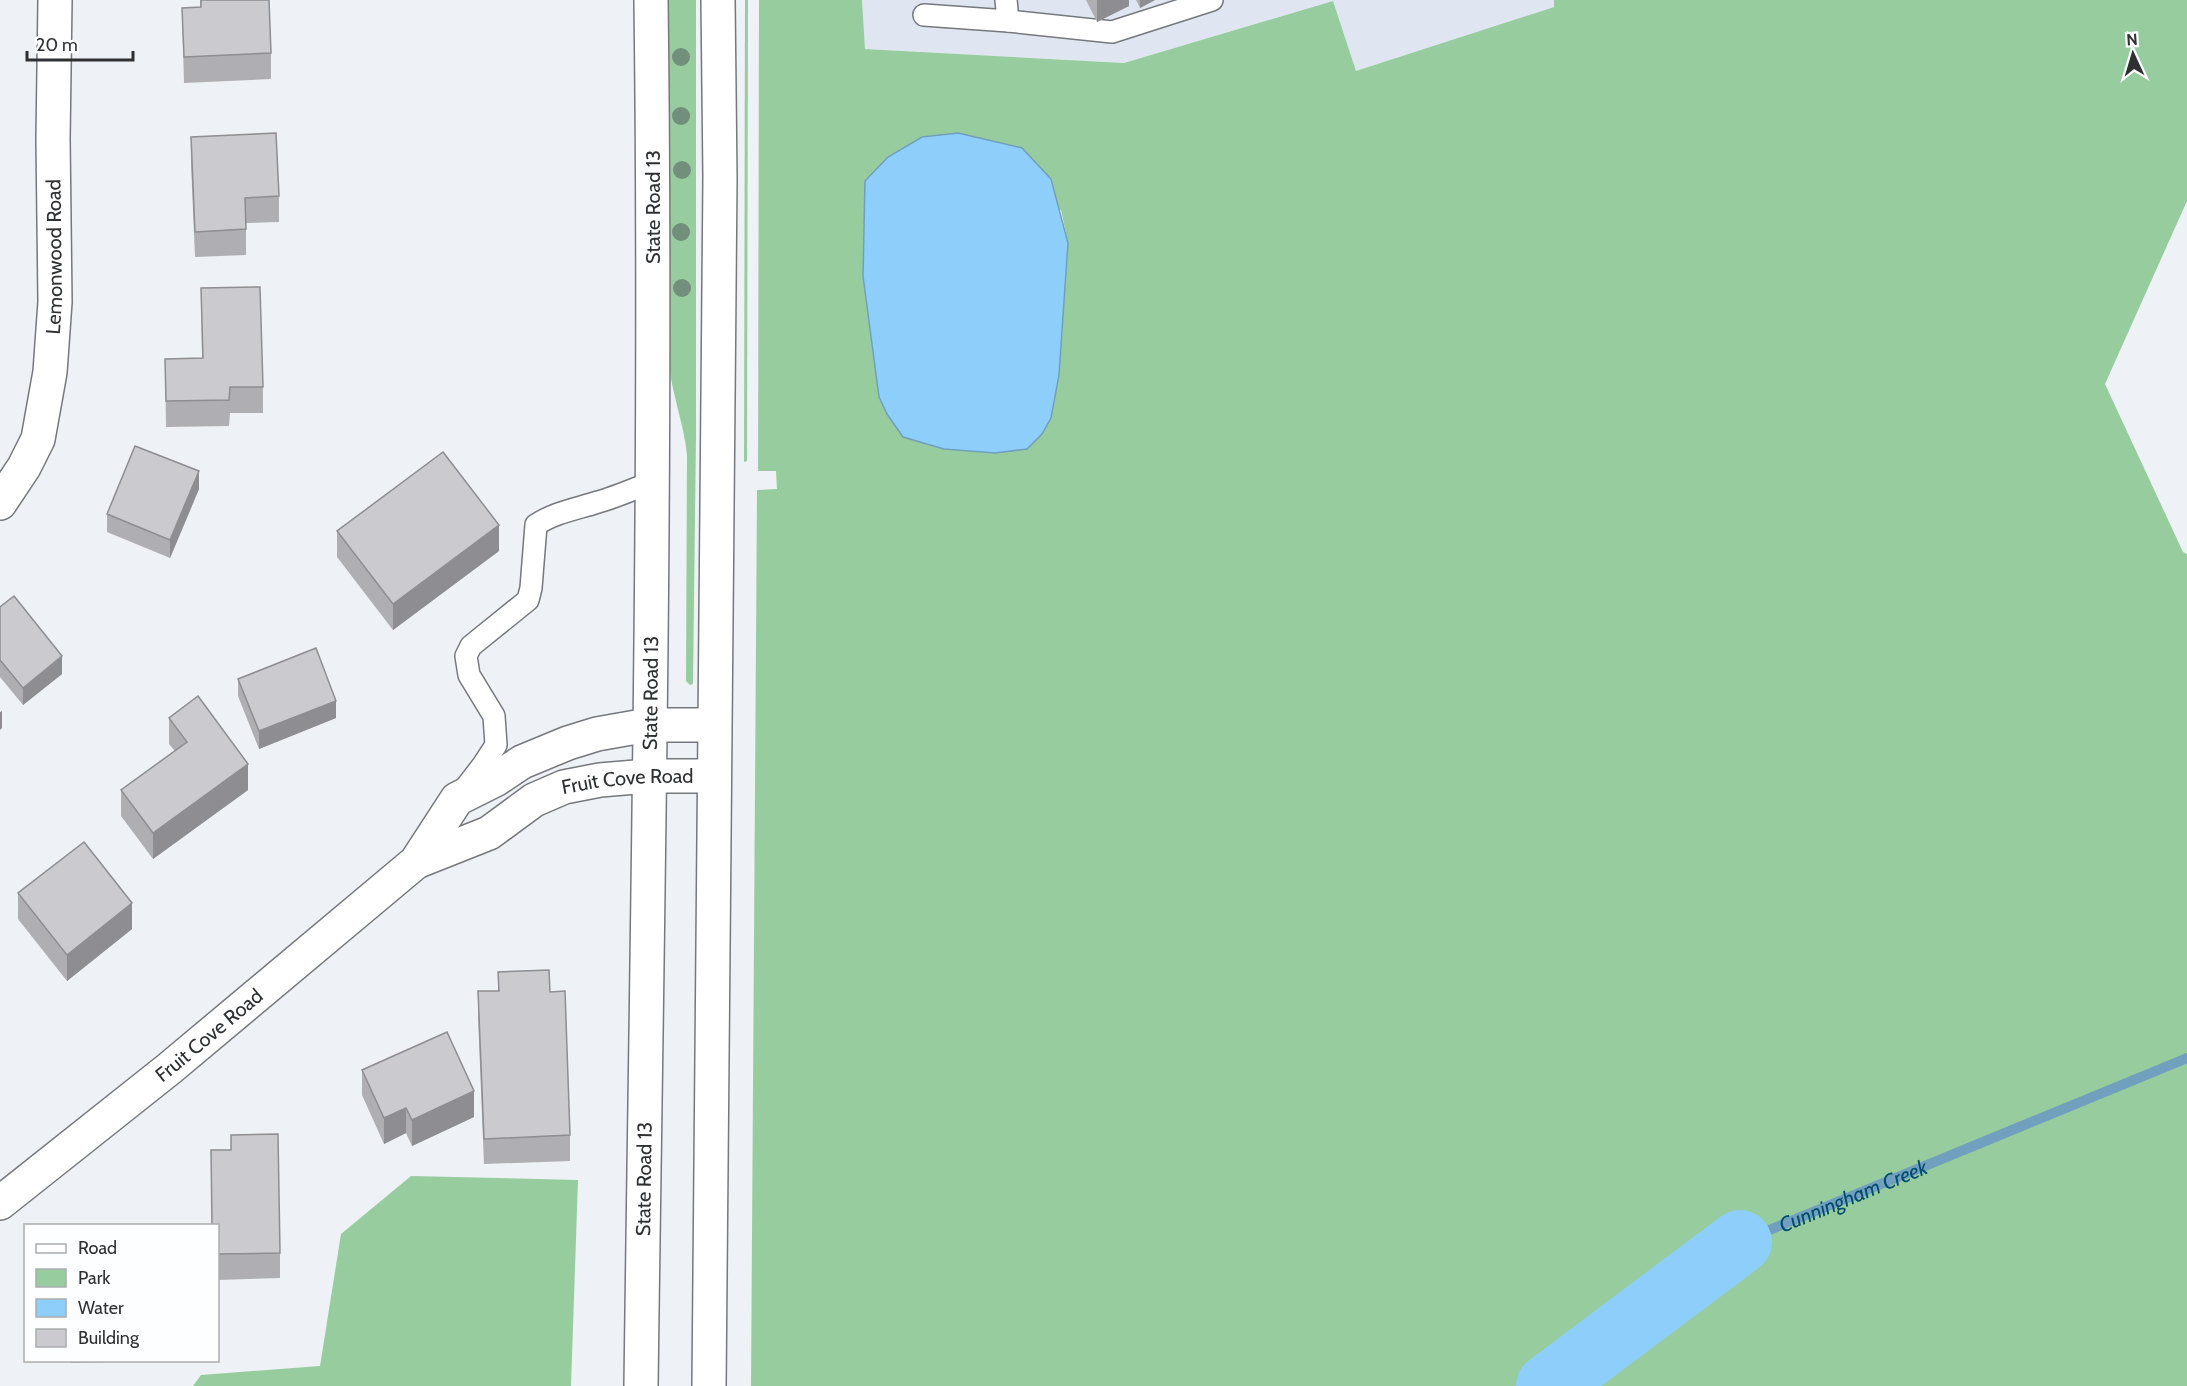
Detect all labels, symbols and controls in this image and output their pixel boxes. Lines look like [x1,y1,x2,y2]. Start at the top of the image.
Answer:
scale bar [27,24,134,62]
north arrow [2103,24,2163,84]
text: N [2126,30,2138,49]
text: 20 m [36,34,78,56]
street label: State Road 13 [641,150,665,264]
street label: Lemonwood Road [41,179,67,335]
street label: State Road 13 [638,636,663,750]
street label: Fruit Cove Road [559,764,693,799]
street label: Fruit Cove Road [150,984,268,1087]
street label: State Road 13 [631,1122,657,1236]
water label: Cunningham Creek [1775,1154,1932,1237]
legend [24,1224,219,1362]
text: Road [78,1237,117,1259]
text: Park [78,1267,111,1289]
text: Water [78,1297,124,1319]
text: Building [78,1327,140,1349]

